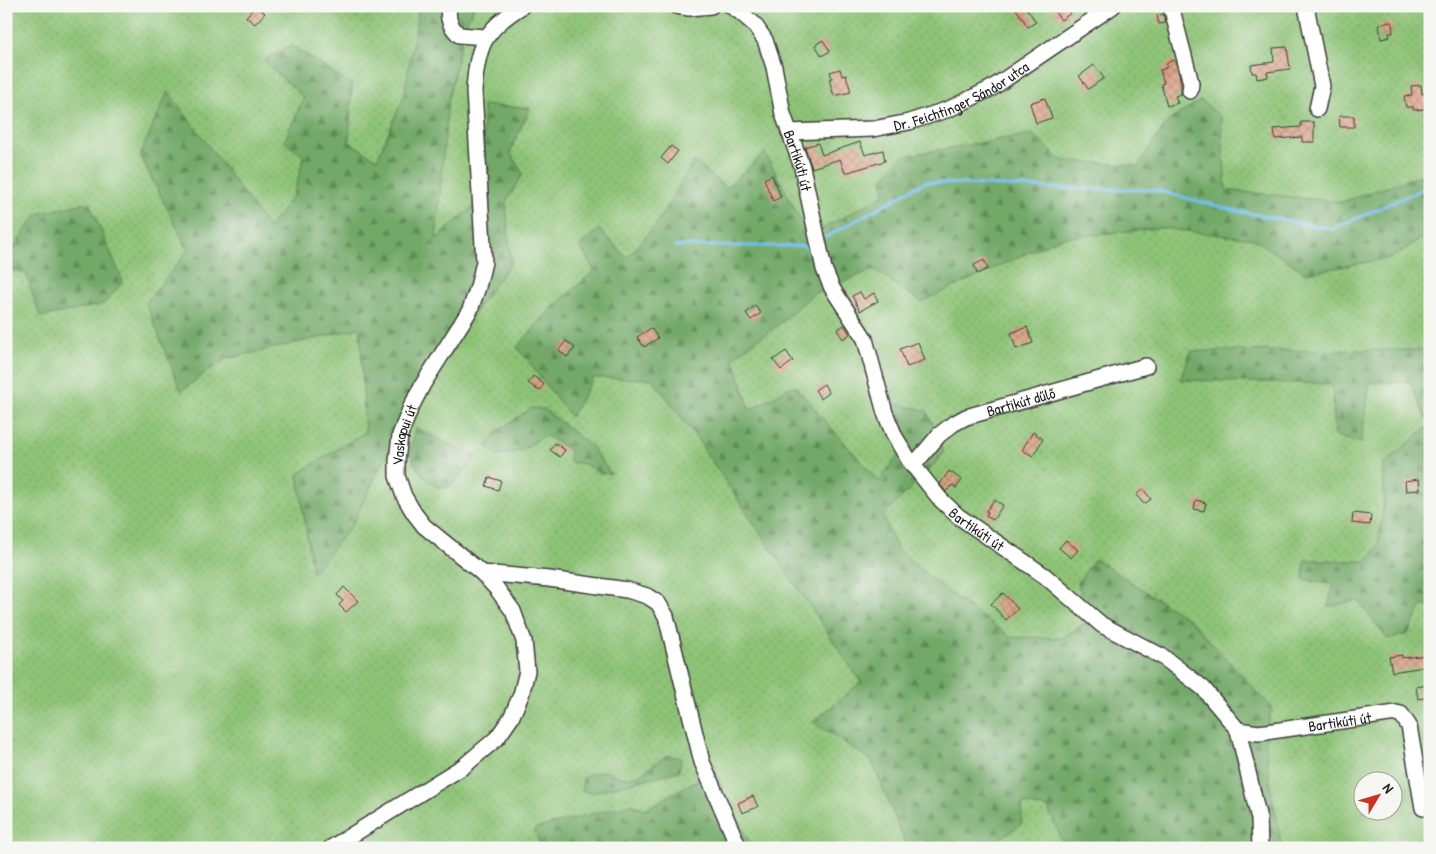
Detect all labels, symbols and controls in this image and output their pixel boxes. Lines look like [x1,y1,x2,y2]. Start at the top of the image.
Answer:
street label: Dr. Feichtinger Sándor utca [892,56,1033,135]
street label: Bartikúti út [779,127,818,194]
street label: Bartikút dűlő [984,382,1058,421]
street label: Vaskapui út [387,400,422,465]
street label: Bartikúti út [944,502,1009,556]
street label: Bartikúti út [1307,706,1373,736]
north arrow [1354,772,1404,822]
text: N [1379,779,1399,797]

